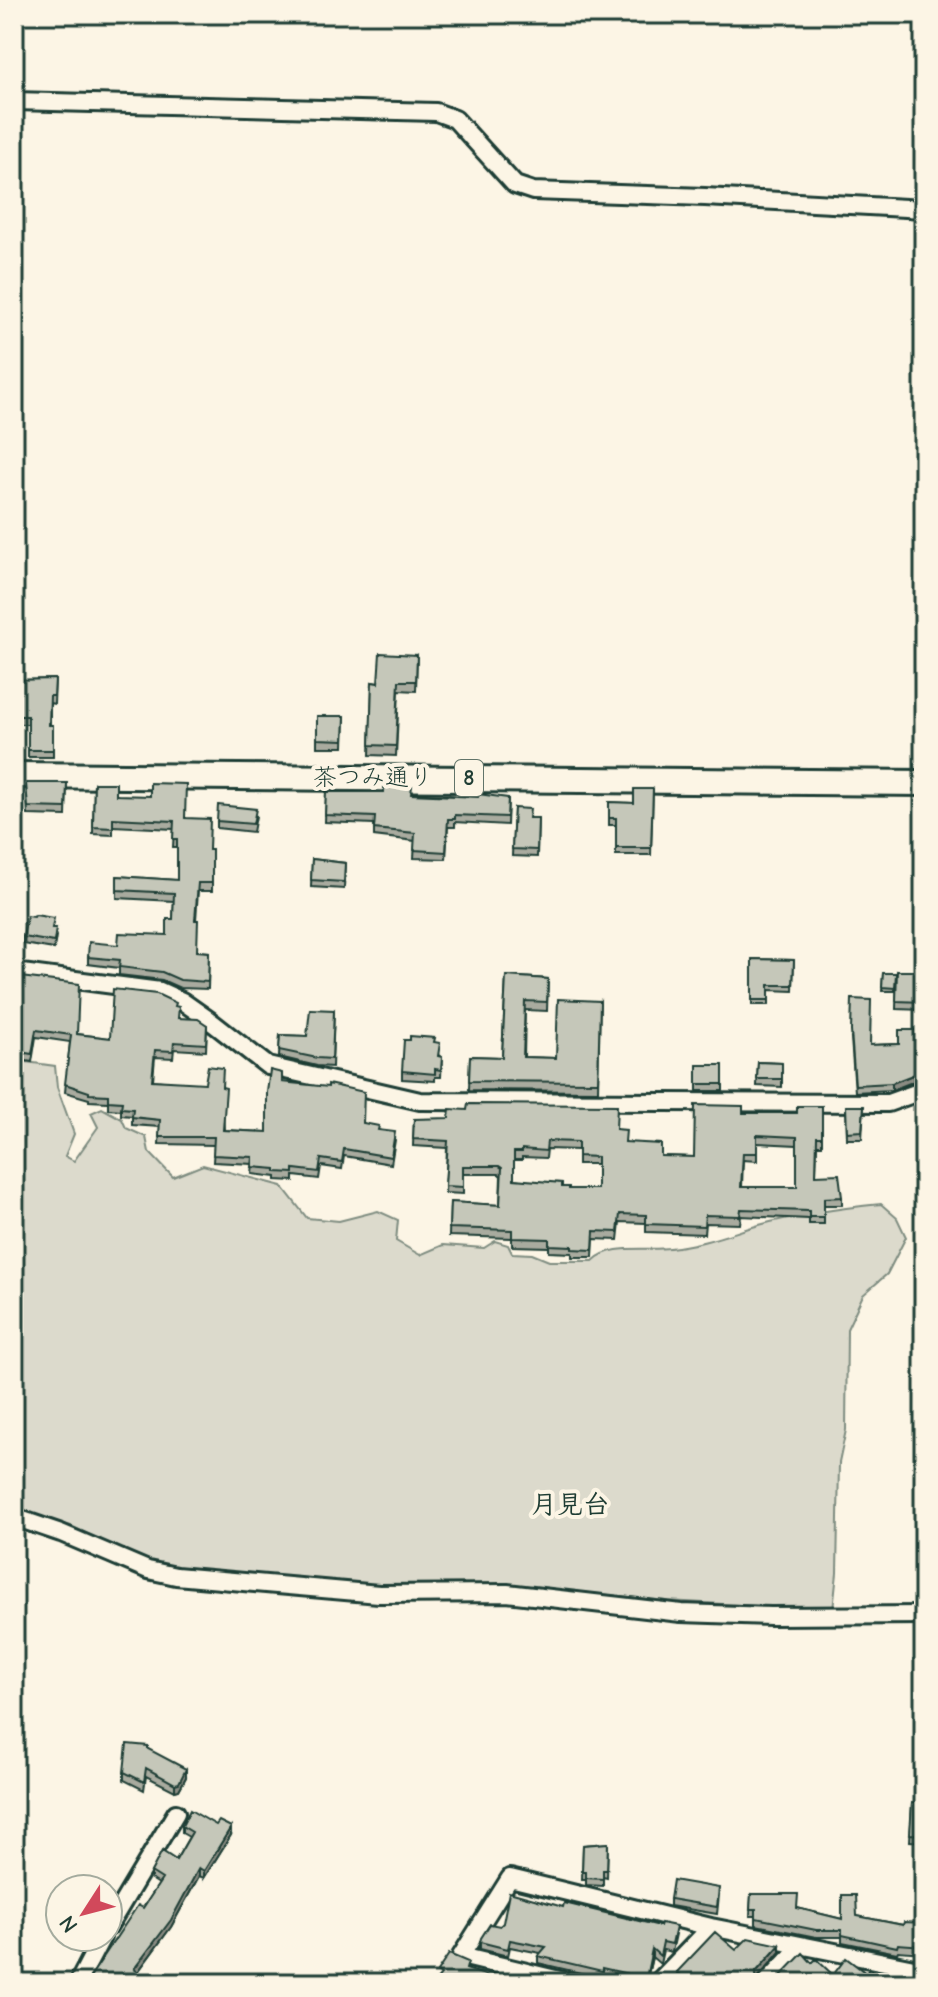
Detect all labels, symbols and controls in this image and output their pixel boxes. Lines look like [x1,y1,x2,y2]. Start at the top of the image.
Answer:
road number: 8 [455,760,483,796]
street label: 茶つみ通り [313,763,433,791]
district label: 月見台 [531,1490,609,1520]
north arrow [44,1873,124,1953]
text: N [54,1911,83,1938]

